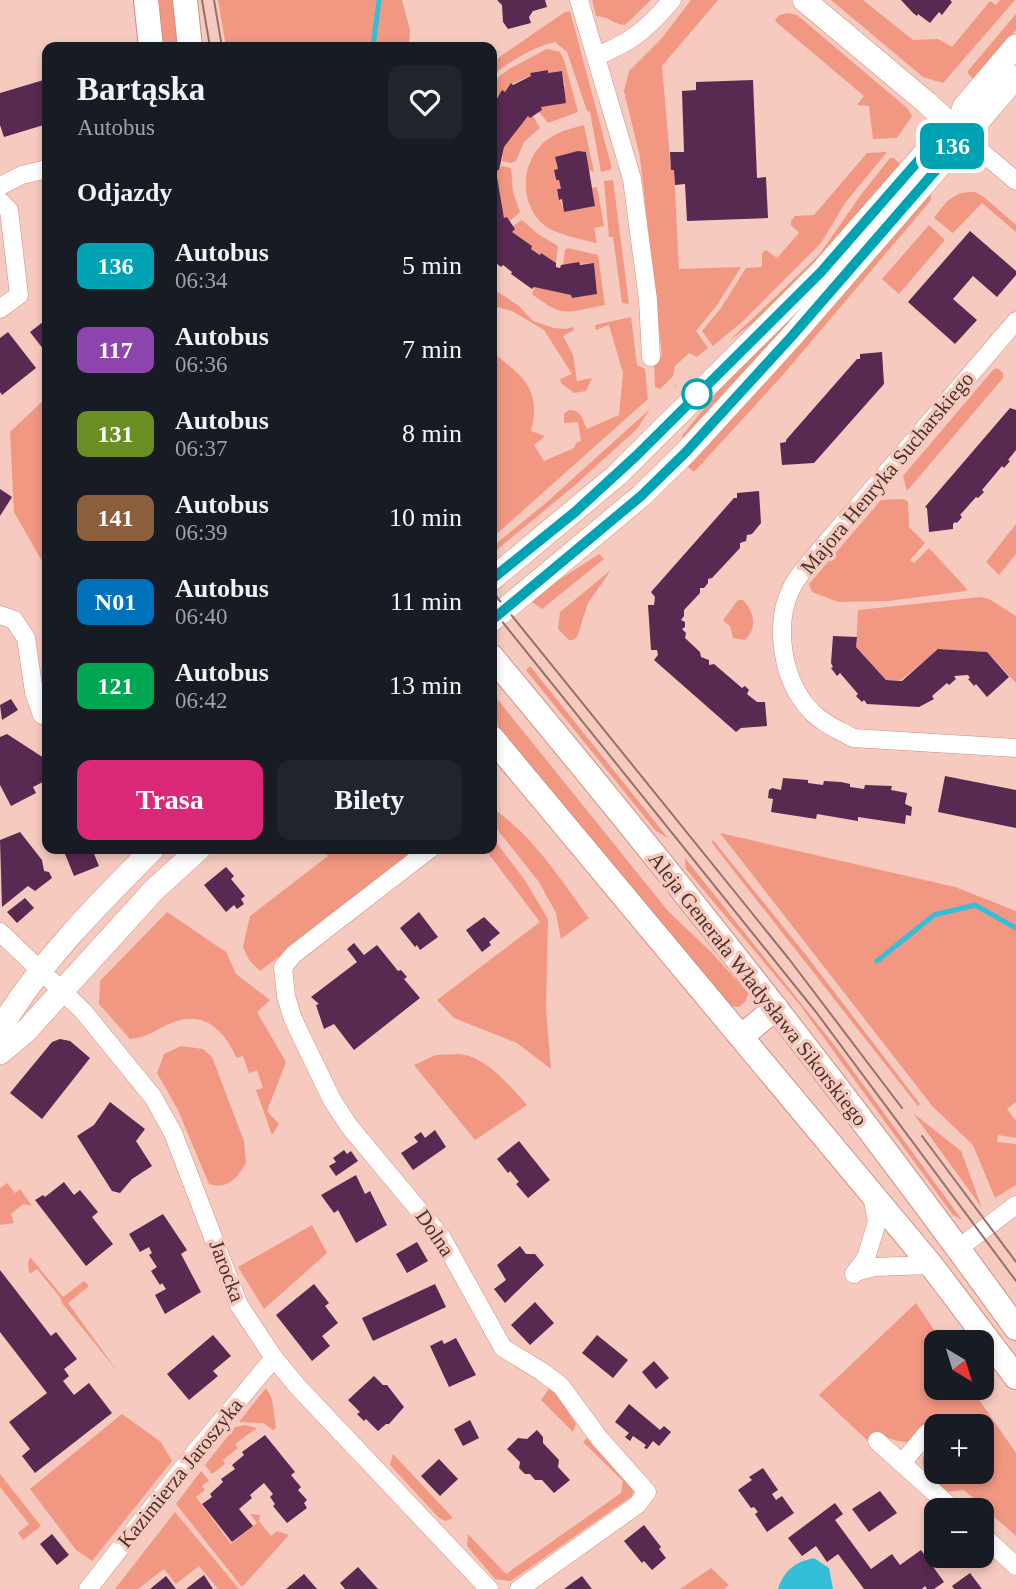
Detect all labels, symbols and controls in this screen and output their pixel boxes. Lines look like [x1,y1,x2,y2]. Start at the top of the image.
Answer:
button: heart [388,65,462,139]
text: Bartąska [77,71,205,107]
text: Autobus [77,115,155,140]
line badge: 136 [912,123,992,169]
text: 136 [934,133,970,159]
text: Odjazdy [77,178,172,207]
text: Autobus [175,238,269,267]
text: 5 min [402,251,462,280]
text: 136 [98,253,134,279]
text: 06:34 [175,268,227,293]
text: Autobus [175,322,269,351]
text: 7 min [402,335,462,364]
text: 117 [98,337,133,363]
text: 06:36 [175,352,227,377]
street label: Majora Henryka Sucharskiego [795,367,979,579]
unlabelled marker [682,379,712,409]
text: Autobus [175,406,269,435]
text: 8 min [402,419,462,448]
text: 131 [98,421,134,447]
text: 06:37 [175,436,227,461]
text: Autobus [175,490,269,519]
text: 10 min [389,503,462,532]
text: 141 [98,505,134,531]
text: 06:39 [175,520,227,545]
text: Autobus [175,574,269,603]
text: 11 min [390,587,462,616]
text: N01 [95,589,136,615]
text: 06:40 [175,604,227,629]
text: Autobus [175,658,269,687]
text: 13 min [389,671,462,700]
text: 121 [98,673,134,699]
text: 06:42 [175,688,227,713]
button: Trasa [77,760,263,840]
button: Bilety [277,760,462,840]
street label: Aleja Generała Władysława Sikorskiego [644,847,872,1131]
street label: Dolna [411,1205,460,1262]
street label: Jarocka [204,1237,250,1306]
north arrow [924,1330,994,1400]
map controls [924,1330,994,1568]
street label: Kazimierza Jaroszyka [113,1393,248,1552]
button: + [924,1414,994,1484]
button: − [924,1498,994,1568]

